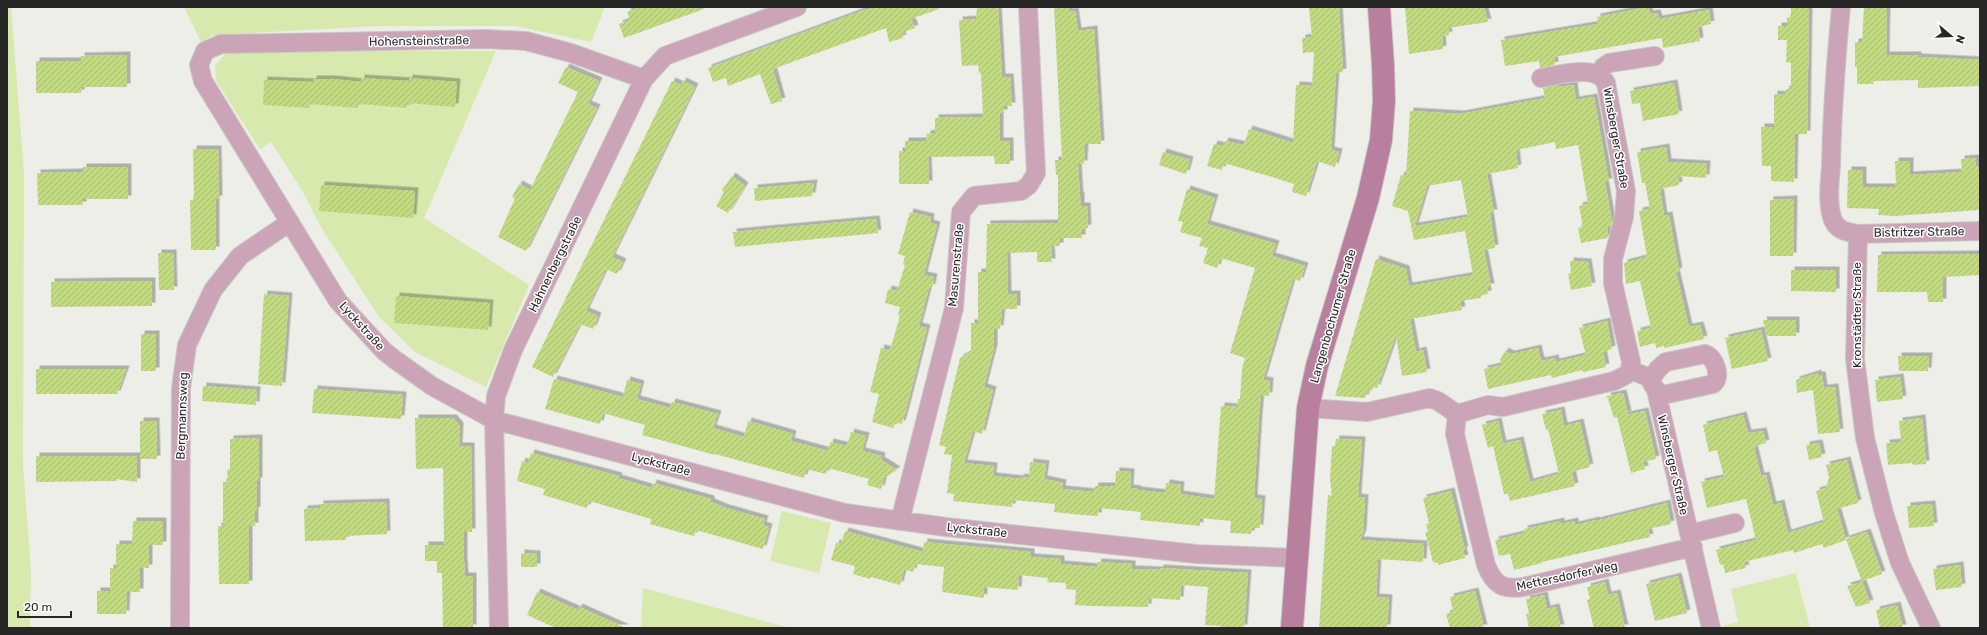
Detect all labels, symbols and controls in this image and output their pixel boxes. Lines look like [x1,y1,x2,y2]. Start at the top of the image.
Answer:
north arrow [1931,16,1971,56]
street label: Hohensteinstraße [369,33,469,49]
text: N [1953,33,1967,45]
street label: Winsberger Straße [1600,86,1632,190]
street label: Hahnenbergstraße [526,214,584,314]
street label: Masurenstraße [945,222,967,307]
street label: Bistritzer Straße [1873,224,1965,240]
street label: Langenbochumer Straße [1307,247,1359,385]
street label: Kronstädter Straße [1850,262,1864,368]
street label: Lyckstraße [337,299,388,353]
street label: Bergmannsweg [173,372,191,460]
street label: Winsberger Straße [1655,414,1691,517]
street label: Lyckstraße [630,449,692,479]
street label: Lyckstraße [946,520,1008,540]
street label: Mettersdorfer Weg [1515,558,1619,594]
scale bar [18,593,71,619]
text: 20 m [24,600,52,614]

